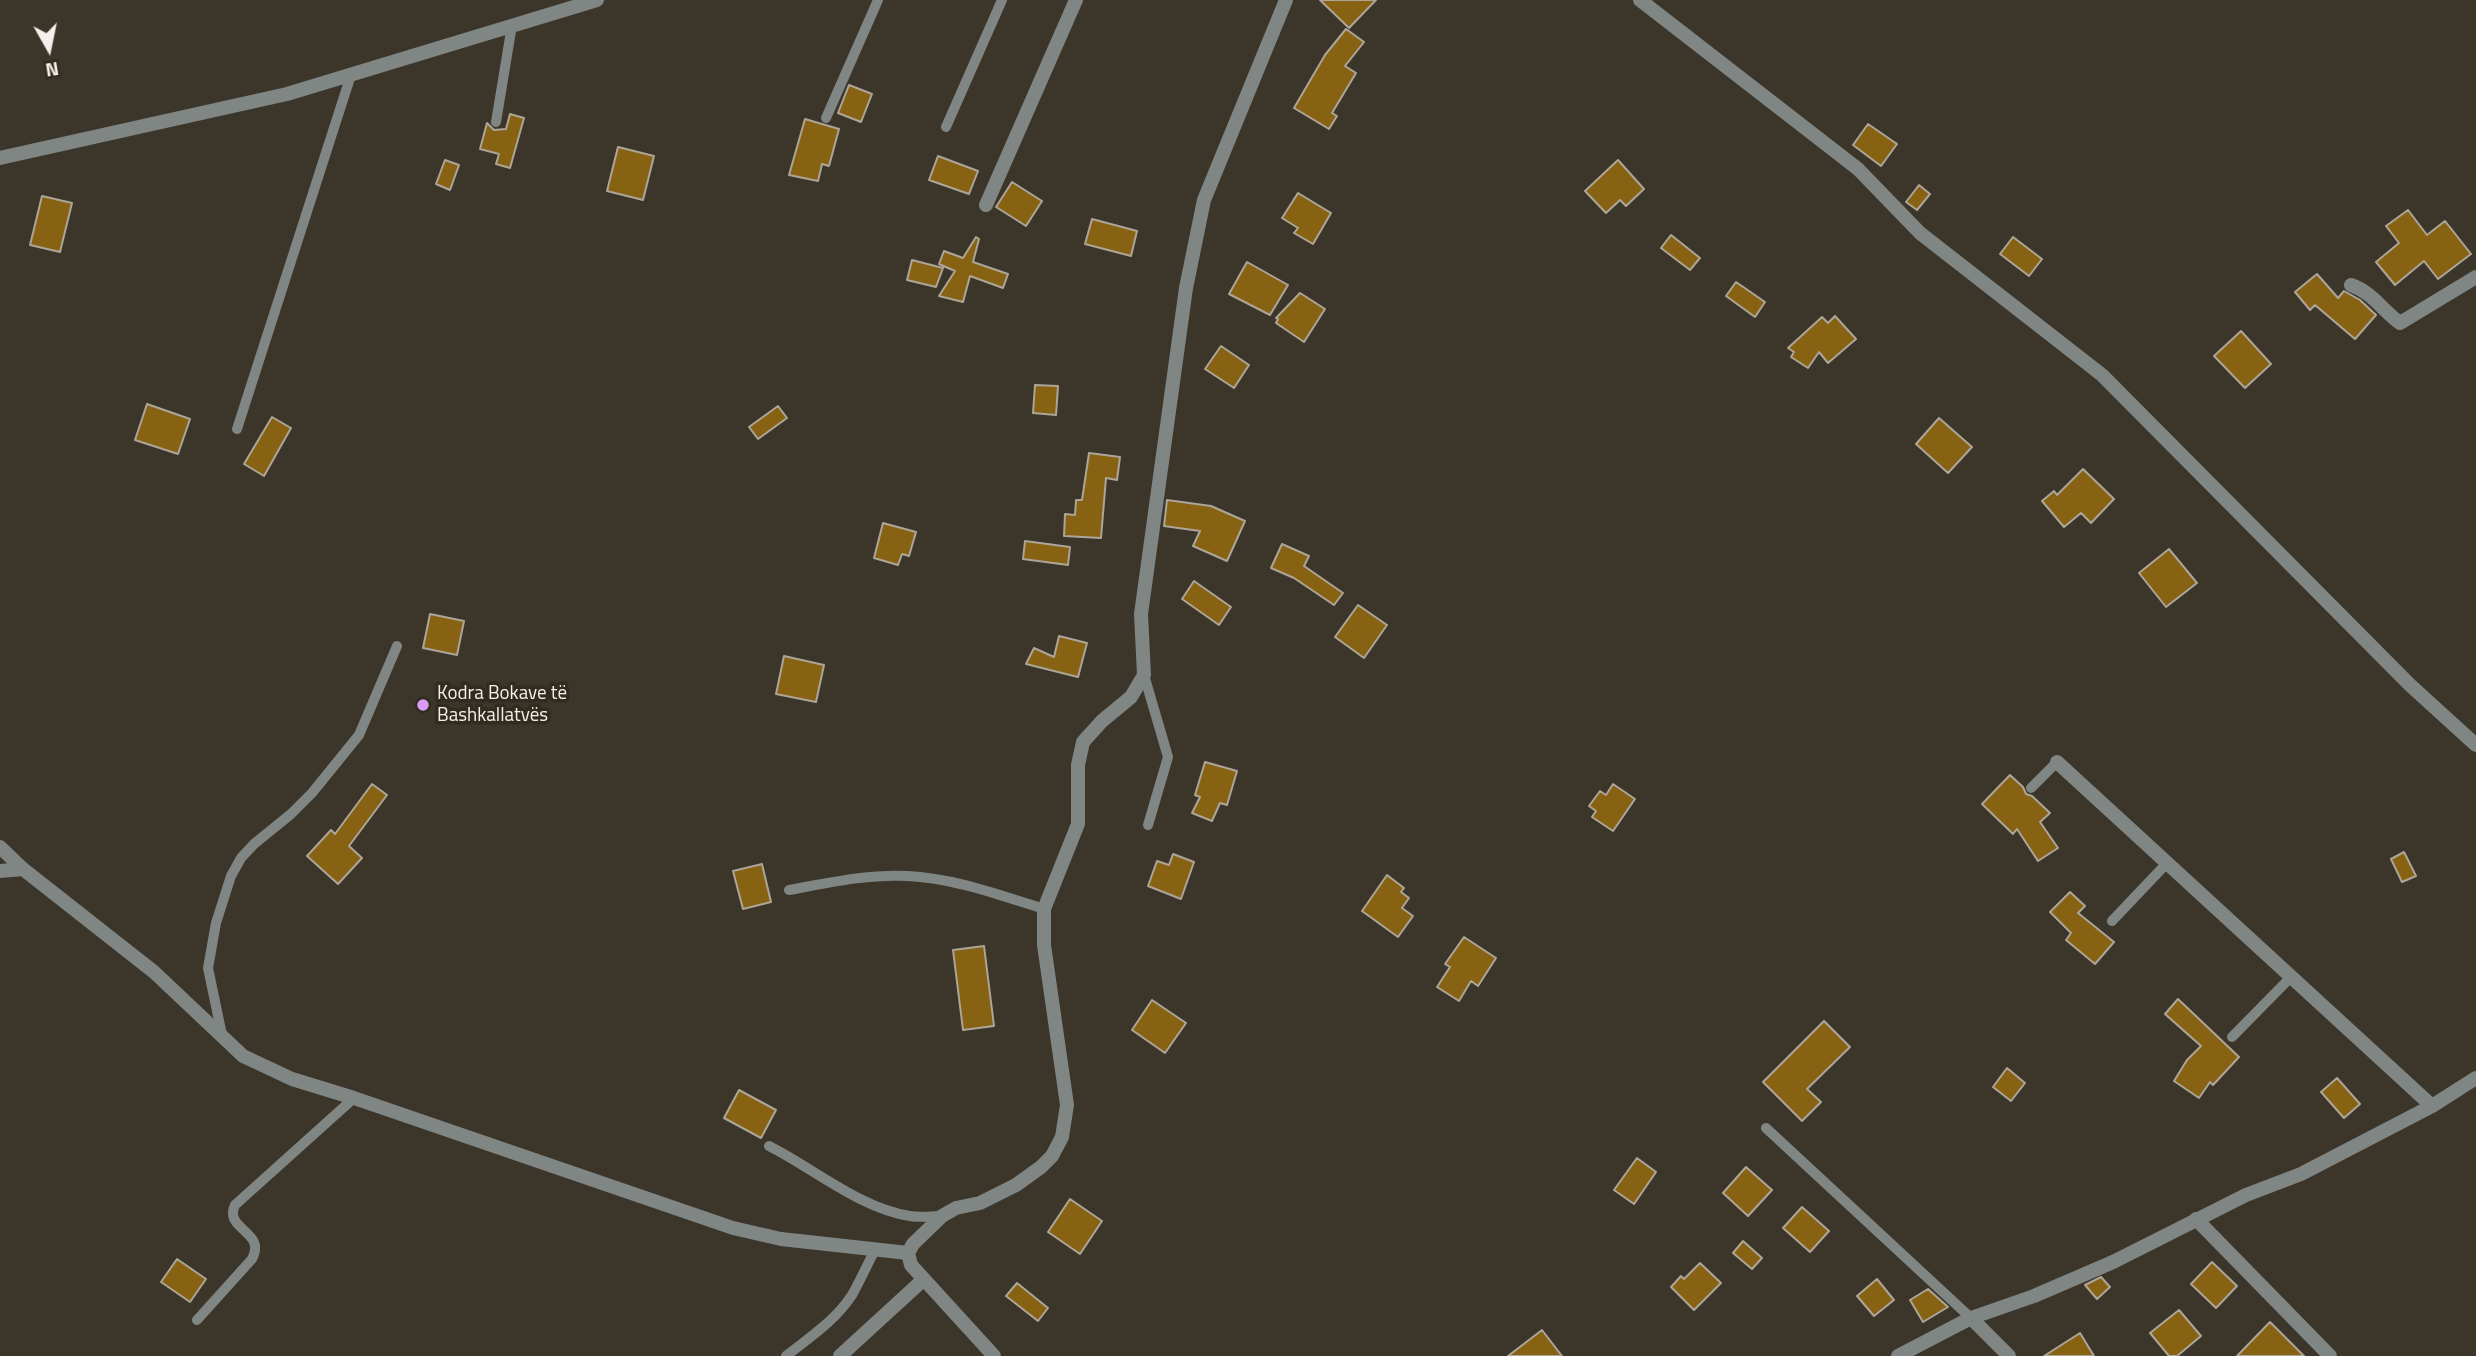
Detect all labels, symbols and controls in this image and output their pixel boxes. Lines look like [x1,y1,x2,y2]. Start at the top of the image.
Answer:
north arrow [14,14,84,84]
text: N [44,55,61,86]
place label: Kodra Bokave të Bashkallatvës [437,683,567,727]
marker: Kodra Bokave të Bashkallatvës [415,697,431,713]

